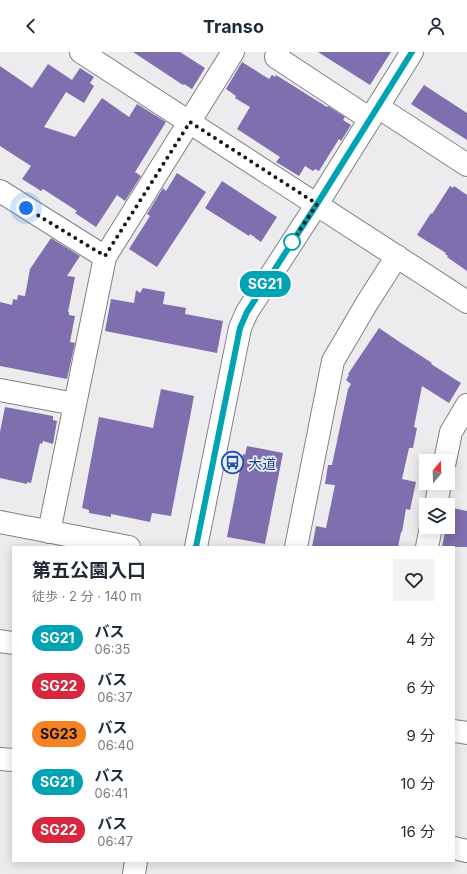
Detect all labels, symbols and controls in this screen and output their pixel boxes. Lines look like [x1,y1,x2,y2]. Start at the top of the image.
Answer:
icon: back [20,15,42,37]
icon: person [425,15,447,37]
text: Transo [203,16,264,37]
your location [16,198,36,218]
unlabelled marker [283,233,301,251]
line badge: SG21 [237,271,293,297]
text: SG21 [248,275,282,292]
bus stop icon: 大道 [220,450,246,476]
north arrow [419,454,455,490]
map controls [419,454,455,534]
place label: 大道 [248,455,276,472]
button: layers [419,498,455,534]
text: 第五公園入口 [32,559,146,582]
button: heart [393,559,435,601]
text: 徒歩 · 2 分 · 140 m [32,588,142,604]
text: バス [95,622,125,641]
text: SG21 [40,629,75,646]
text: 4 分 [406,630,435,649]
text: 06:35 [95,641,130,657]
text: バス [97,670,127,689]
text: SG22 [40,677,77,694]
text: 6 分 [406,678,435,697]
text: 06:37 [97,689,133,705]
text: バス [98,718,128,737]
text: SG23 [40,725,78,742]
text: 9 分 [406,726,435,745]
text: 06:40 [98,737,134,753]
text: バス [95,766,125,785]
text: SG21 [40,773,75,790]
text: 10 分 [400,774,435,793]
text: 06:41 [95,785,128,801]
text: バス [97,814,127,833]
text: SG22 [40,821,77,838]
text: 16 分 [400,822,435,841]
text: 06:47 [97,833,133,849]

